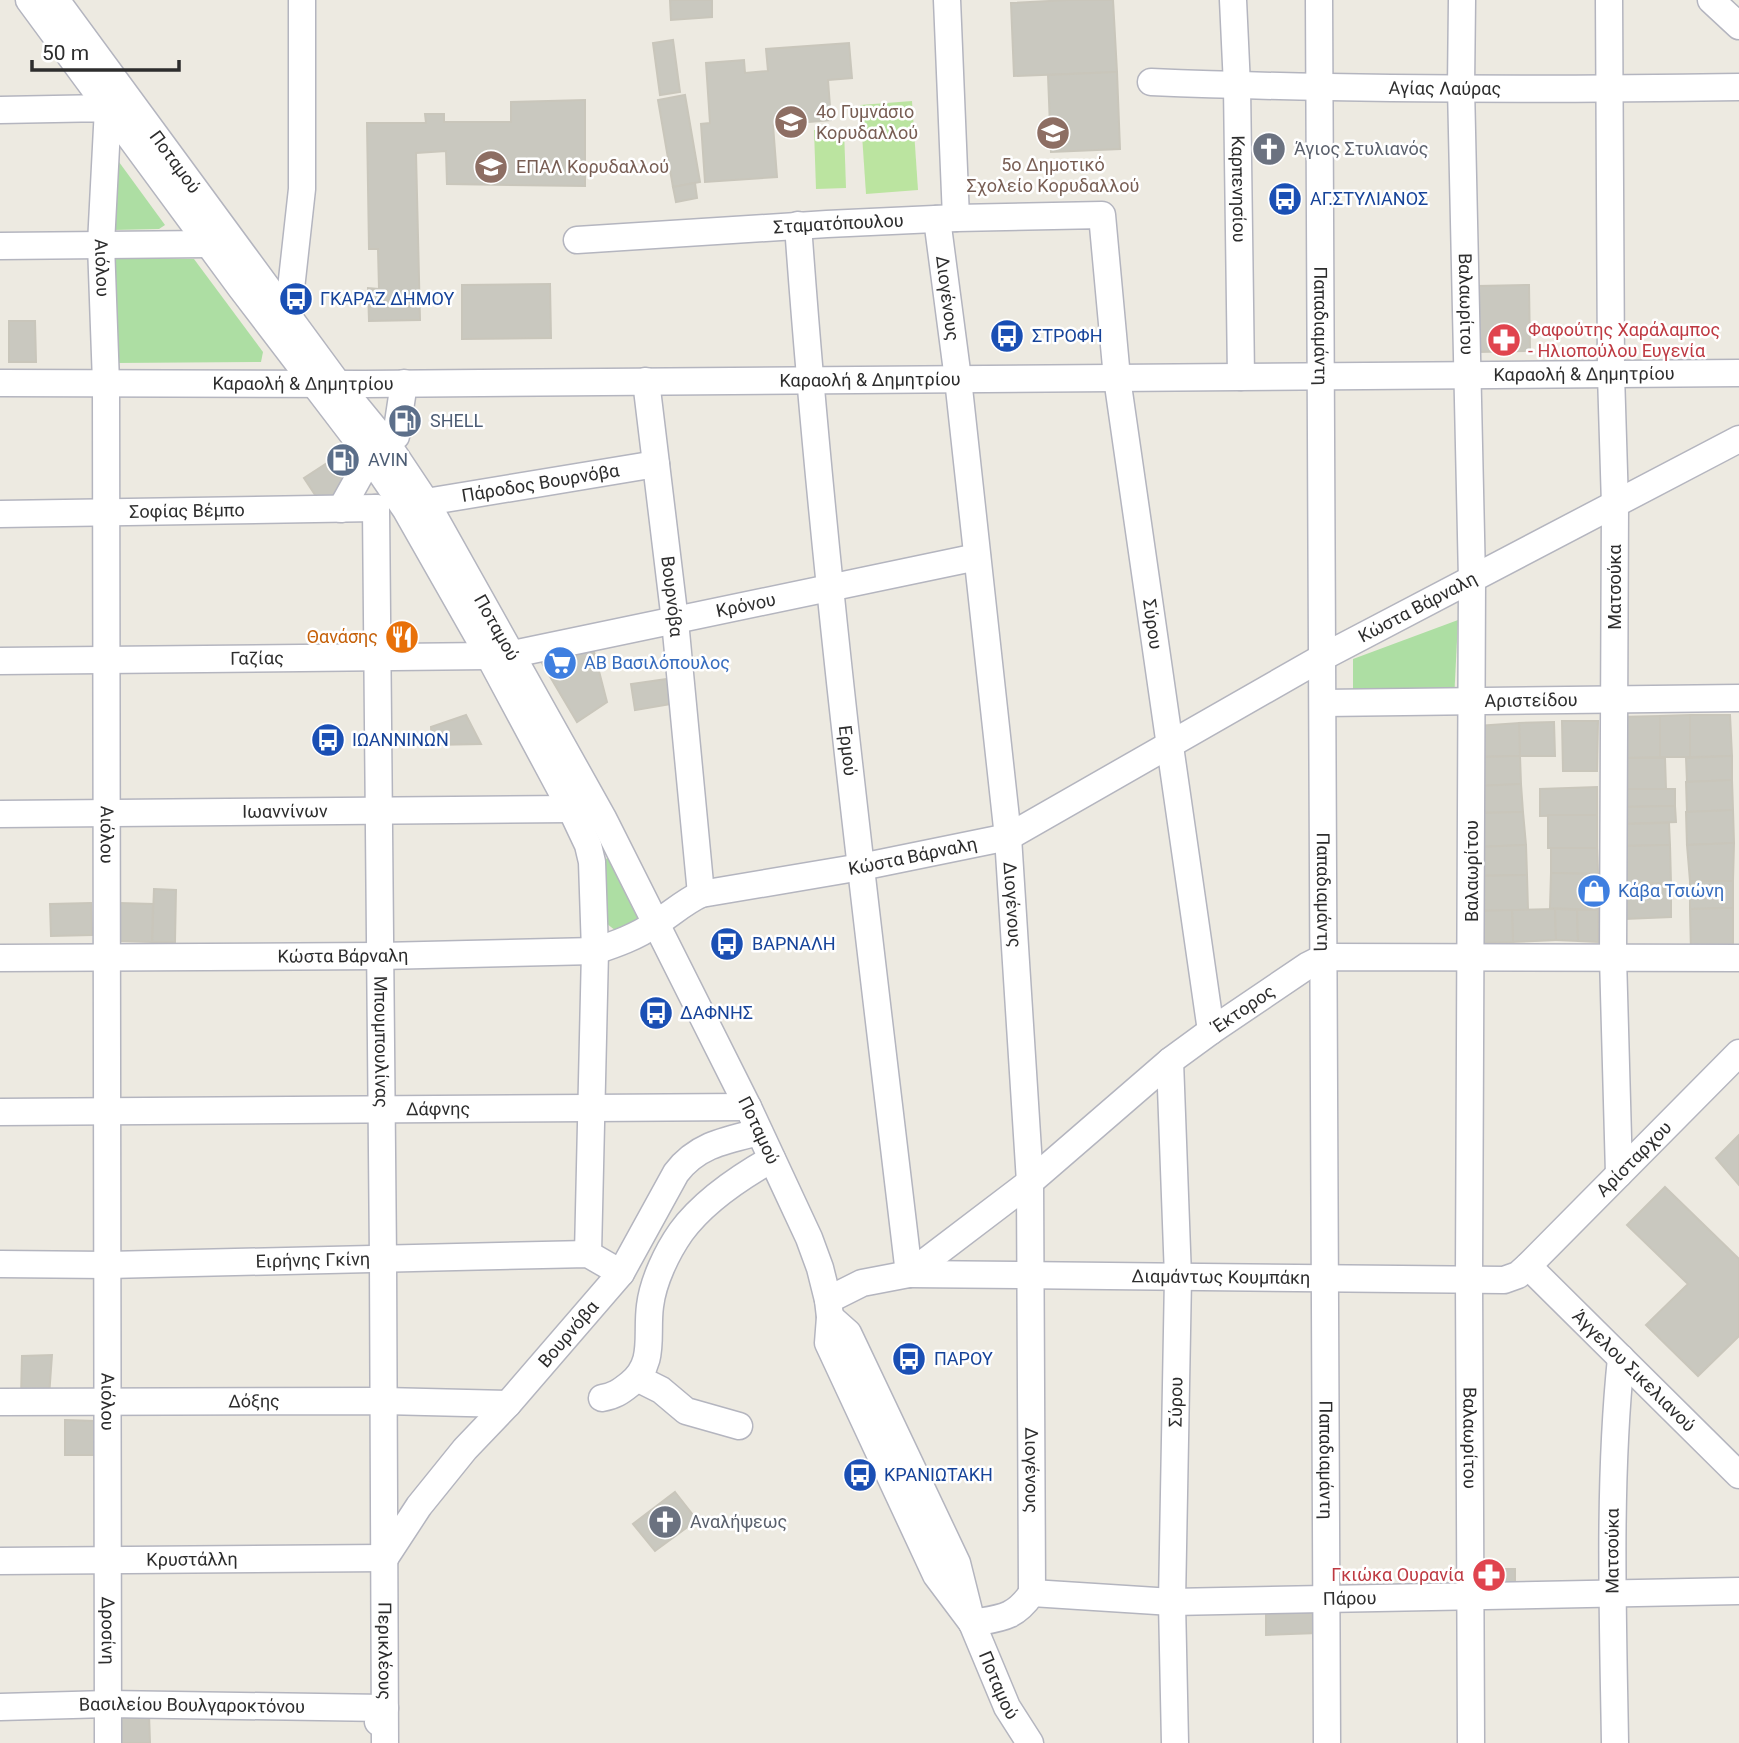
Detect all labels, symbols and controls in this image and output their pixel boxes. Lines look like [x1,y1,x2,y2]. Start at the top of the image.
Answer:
scale bar [32,28,178,72]
text: 50 m [42,41,89,65]
street label: Αγίας Λαύρας [1389,77,1501,99]
place label: 4ο Γυμνάσιο Κορυδαλλού [816,101,918,143]
school or university icon: 4ο Γυμνάσιο Κορυδαλλού [772,103,810,141]
school or university icon: 5ο Δημοτικό Σχολείο Κορυδαλλού [1034,114,1072,152]
street label: Ποταμού [145,126,205,197]
church icon: Άγιος Στυλιανός [1250,130,1288,168]
street label: Καρπενησίου [1228,135,1250,243]
place label: Άγιος Στυλιανός [1294,138,1428,159]
school or university icon: ΕΠΑΛ Κορυδαλλού [472,148,510,186]
place label: 5ο Δημοτικό Σχολείο Κορυδαλλού [967,154,1139,196]
place label: ΕΠΑΛ Κορυδαλλού [516,156,669,177]
bus stop icon: ΑΓ.ΣΤΥΛΙΑΝΟΣ [1266,180,1304,218]
place label: ΑΓ.ΣΤΥΛΙΑΝΟΣ [1310,188,1428,209]
street label: Σταματόπουλου [773,209,904,237]
street label: Αιόλου [91,238,114,297]
street label: Βαλαωρίτου [1455,253,1478,355]
street label: Διογένους [932,254,964,342]
street label: Παπαδιαμάντη [1310,266,1332,385]
bus stop icon: ΓΚΑΡΑΖ ΔΗΜΟΥ [277,280,315,318]
place label: ΓΚΑΡΑΖ ΔΗΜΟΥ [320,288,454,309]
bus stop icon: ΣΤΡΟΦΗ [988,317,1026,355]
place label: Φαφούτης Χαράλαμπος - Ηλιοπούλου Ευγενία [1528,319,1720,361]
pharmacy icon: Φαφούτης Χαράλαμπος - Ηλιοπούλου Ευγενία [1485,321,1523,359]
place label: ΣΤΡΟΦΗ [1032,325,1103,346]
street label: Καραολή & Δημητρίου [1493,363,1675,385]
street label: Καραολή & Δημητρίου [779,368,961,391]
street label: Καραολή & Δημητρίου [212,373,394,394]
fuel station icon: SHELL [386,402,424,440]
place label: SHELL [430,410,483,431]
fuel station icon: AVIN [324,441,362,479]
place label: AVIN [368,449,408,470]
street label: Πάροδος Βουρνόβα [460,459,621,506]
street label: Σοφίας Βέμπο [129,499,245,522]
street label: Ματσούκα [1604,543,1625,630]
street label: Βουρνόβα [657,555,688,639]
street label: Κώστα Βάρναλη [1355,567,1480,647]
street label: Κρόνου [714,588,777,621]
street label: Ποταμού [470,591,524,664]
street label: Σύρου [1139,598,1167,650]
restaurant icon: Θανάσης [383,618,421,656]
place label: Θανάσης [307,626,378,647]
supermarket icon: ΑΒ Βασιλόπουλος [541,644,579,682]
street label: Γαζίας [230,647,284,669]
place label: ΑΒ Βασιλόπουλος [584,652,730,673]
street label: Αριστείδου [1484,689,1578,711]
bus stop icon: ΙΩΑΝΝΙΝΩΝ [309,721,347,759]
street label: Ερμού [835,724,861,777]
place label: ΙΩΑΝΝΙΝΩΝ [352,729,449,750]
street label: Ιωαννίνων [242,800,328,822]
street label: Αιόλου [97,806,118,864]
street label: Βαλαωρίτου [1461,820,1482,922]
street label: Παπαδιαμάντη [1313,832,1334,951]
street label: Κώστα Βάρναλη [847,833,979,879]
street label: Διογένους [1000,861,1026,948]
shop icon: Κάβα Τσιώνη [1575,872,1613,910]
place label: Κάβα Τσιώνη [1618,880,1724,901]
bus stop icon: ΒΑΡΝΑΛΗ [708,925,746,963]
place label: ΒΑΡΝΑΛΗ [752,933,836,954]
street label: Κώστα Βάρναλη [277,944,409,967]
street label: Μπουμπουλίνας [370,976,393,1108]
street label: Έκτορος [1206,980,1278,1038]
bus stop icon: ΔΑΦΝΗΣ [637,994,675,1032]
place label: ΔΑΦΝΗΣ [680,1002,753,1023]
street label: Ποταμού [734,1093,784,1167]
street label: Δάφνης [406,1098,470,1119]
street label: Αρίσταρχου [1592,1116,1676,1201]
street label: Ειρήνης Γκίνη [255,1248,370,1272]
street label: Διαμάντως Κουμπάκη [1132,1265,1310,1288]
street label: Βουρνόβα [534,1296,603,1371]
street label: Άγγελου Σικελιανού [1569,1305,1700,1436]
bus stop icon: ΠΑΡΟΥ [890,1340,928,1378]
place label: ΠΑΡΟΥ [934,1348,993,1369]
street label: Αιόλου [97,1373,119,1431]
street label: Σύρου [1165,1377,1186,1427]
street label: Βαλαωρίτου [1459,1387,1481,1489]
street label: Δόξης [228,1390,280,1411]
street label: Παπαδιαμάντη [1315,1400,1337,1519]
street label: Διογένους [1021,1427,1043,1513]
bus stop icon: ΚΡΑΝΙΩΤΑΚΗ [841,1456,879,1494]
place label: ΚΡΑΝΙΩΤΑΚΗ [884,1464,993,1485]
church icon: Αναλήψεως [646,1503,684,1541]
street label: Ματσούκα [1601,1507,1623,1594]
place label: Αναλήψεως [690,1511,787,1532]
street label: Κρυστάλλη [146,1548,238,1570]
pharmacy icon: Γκιώκα Ουρανία [1470,1556,1508,1594]
place label: Γκιώκα Ουρανία [1331,1564,1465,1585]
street label: Πάρου [1323,1587,1377,1609]
street label: Δροσίνη [98,1597,119,1665]
street label: Περικλέους [374,1602,396,1700]
street label: Ποταμού [975,1648,1023,1723]
street label: Βασιλείου Βουλγαροκτόνου [79,1693,305,1717]

